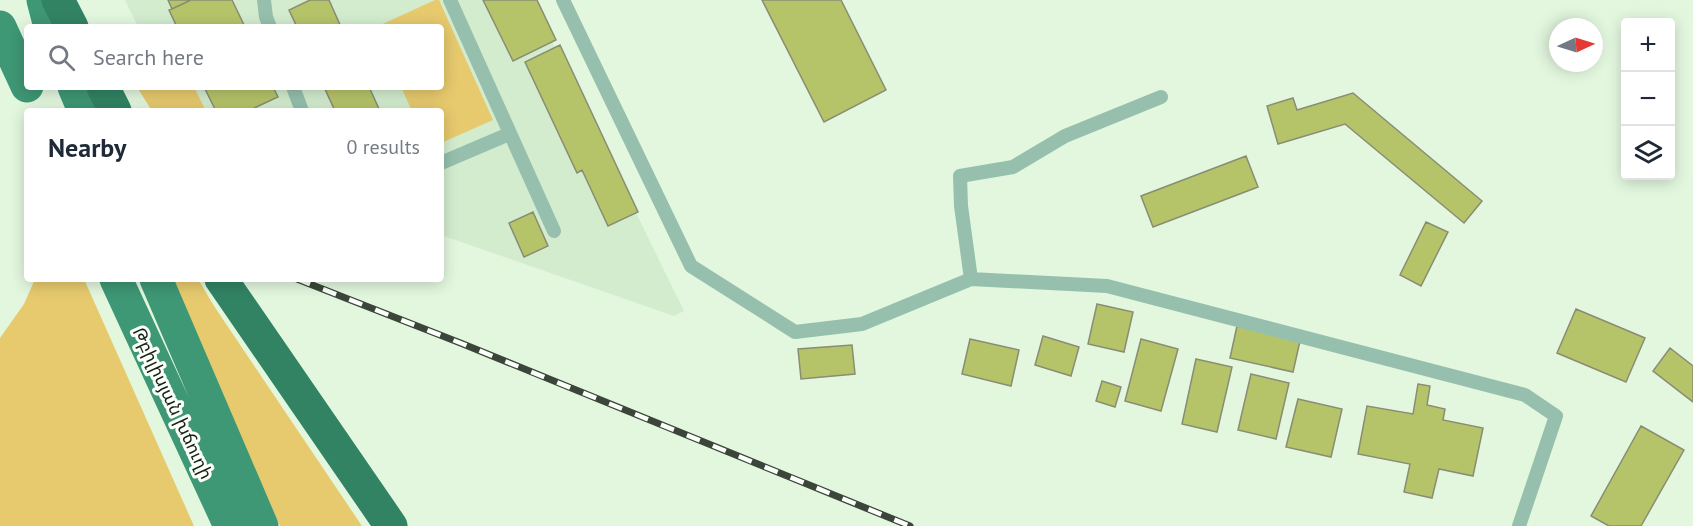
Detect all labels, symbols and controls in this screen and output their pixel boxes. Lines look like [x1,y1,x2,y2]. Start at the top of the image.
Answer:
north arrow [1549,18,1603,72]
map controls [1621,18,1675,180]
button: + [1621,18,1675,72]
search box [24,24,444,90]
icon: search [45,41,78,74]
text: Search here [93,43,204,71]
button: − [1621,72,1675,126]
button: layers [1621,126,1675,180]
text: Nearby [48,131,126,164]
text: 0 results [347,134,420,160]
street label: Թբիլիսյան խճուղի [128,323,218,483]

